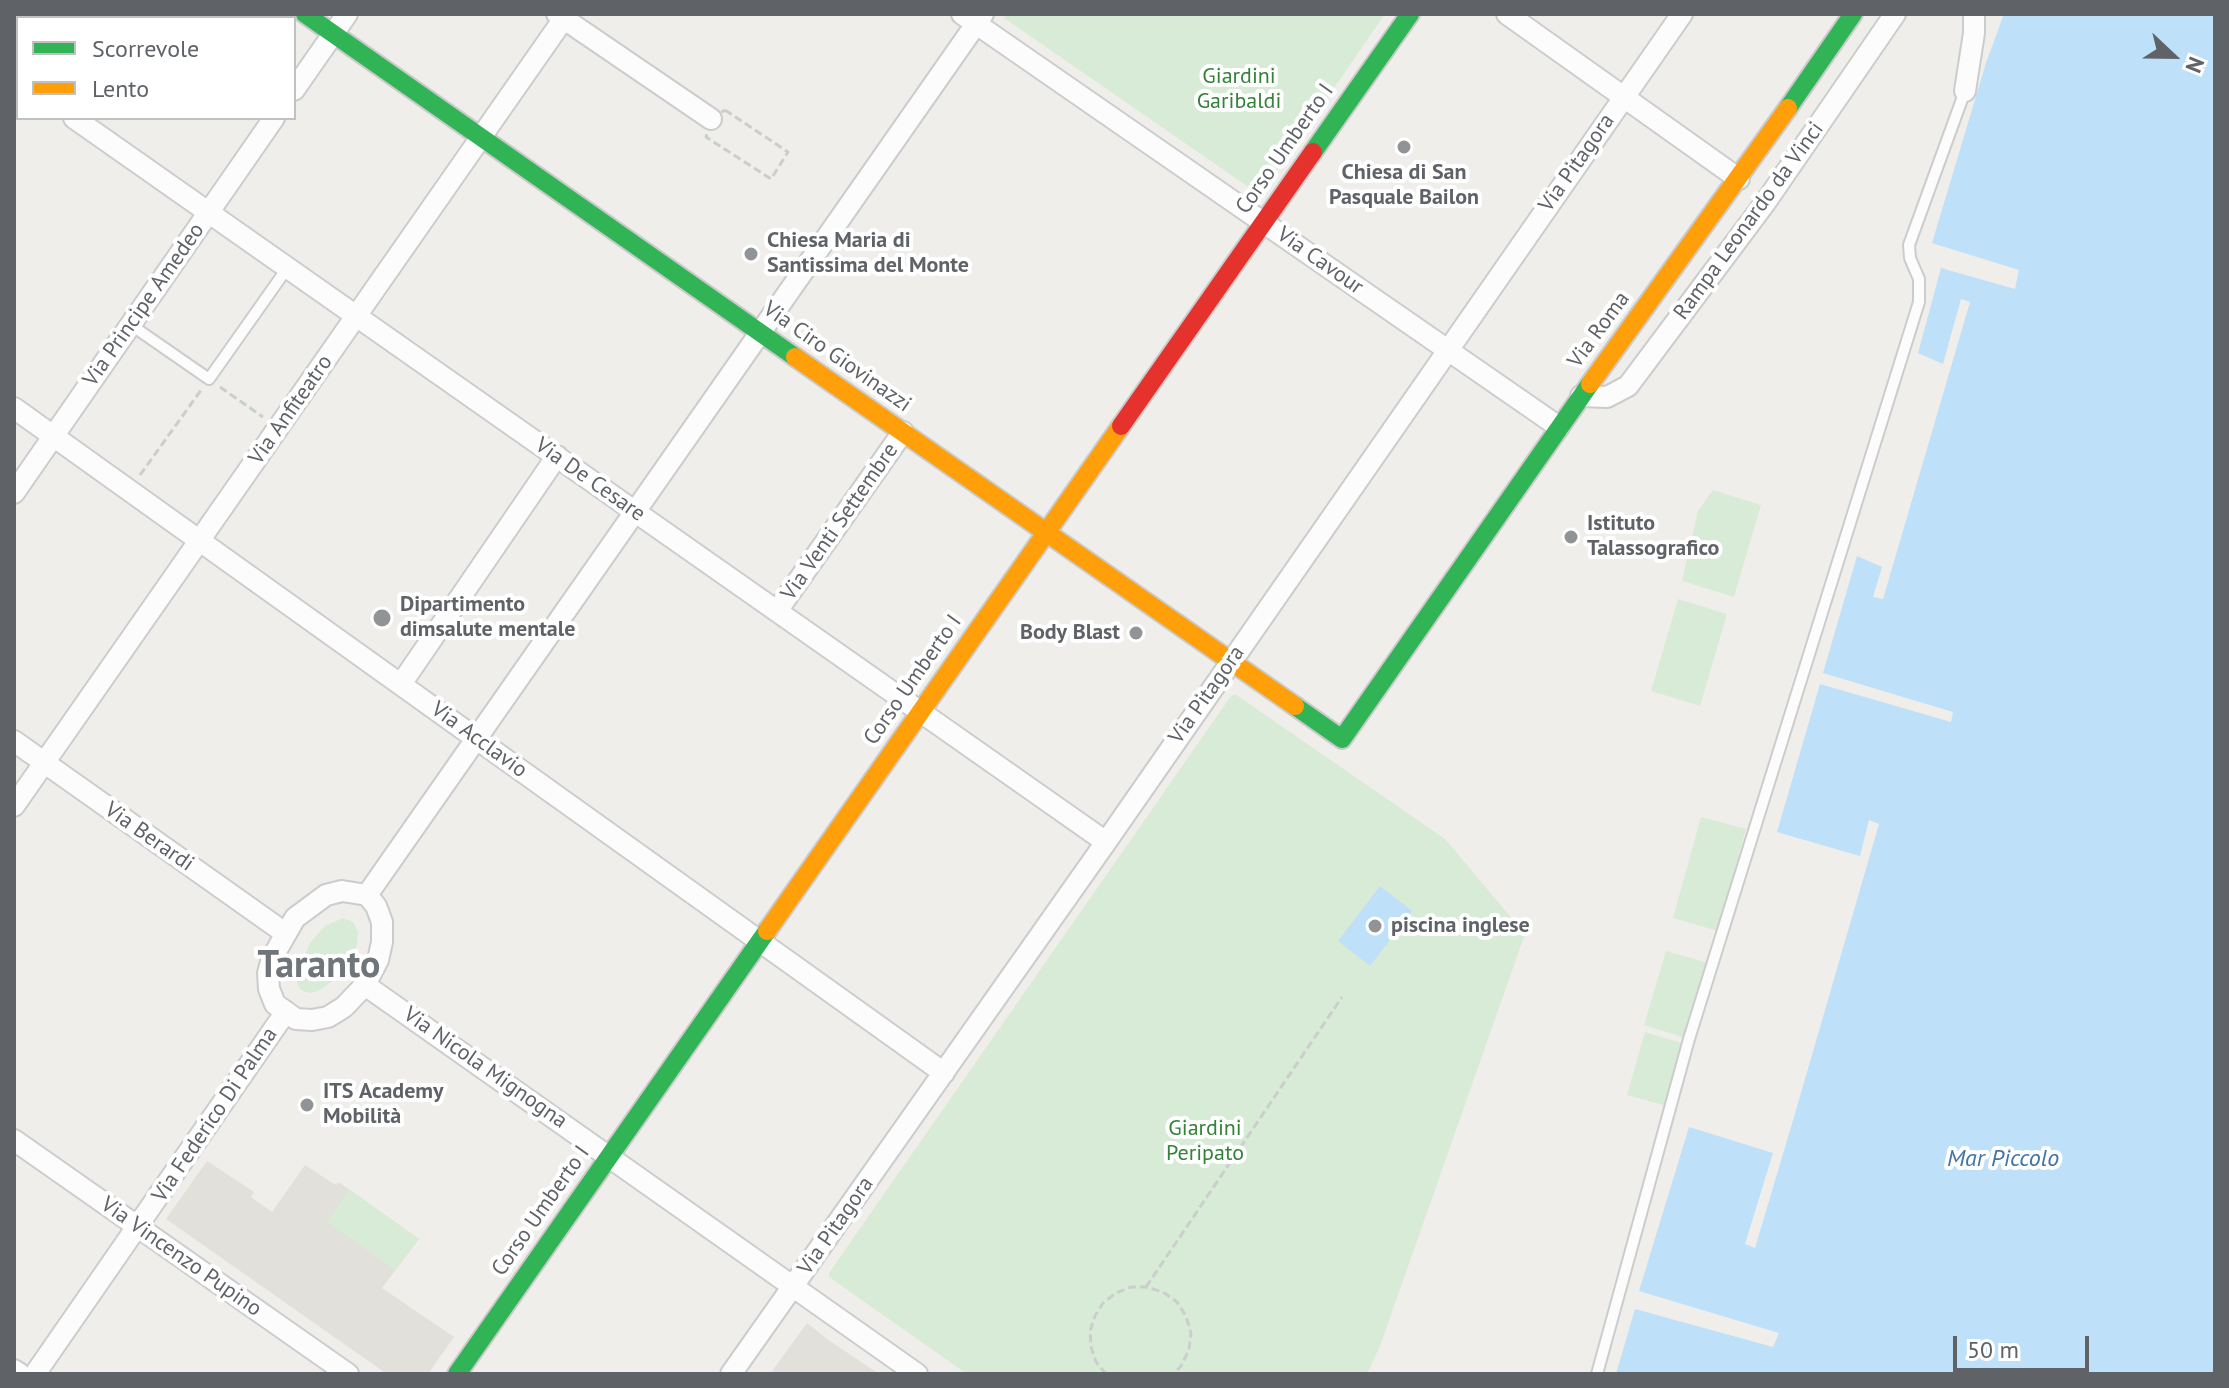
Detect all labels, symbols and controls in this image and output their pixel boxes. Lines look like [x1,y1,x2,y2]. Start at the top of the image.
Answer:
legend [16,16,296,120]
north arrow [2133,16,2213,96]
text: Scorrevole [92,33,199,64]
text: N [2180,53,2211,77]
park label: Giardini Garibaldi [1197,64,1281,116]
text: Lento [92,73,149,104]
street label: Corso Umberto I [1230,79,1340,219]
street label: Via Pitagora [1534,109,1620,217]
street label: Rampa Leonardo da Vinci [1668,117,1830,325]
marker: Chiesa di San Pasquale Bailon [1395,138,1413,156]
place label: Chiesa di San Pasquale Bailon [1329,160,1479,212]
street label: Via Principe Amedeo [78,218,210,392]
street label: Via Cavour [1272,222,1368,300]
place label: Chiesa Maria di Santissima del Monte [767,228,969,280]
marker: Chiesa Maria di Santissima del Monte [742,245,760,263]
street label: Via Roma [1563,287,1635,373]
street label: Via Ciro Giovinazzi [758,296,916,418]
street label: Via Anfiteatro [243,350,339,470]
street label: Via De Cesare [530,432,650,528]
street label: Via Venti Settembre [776,438,904,606]
place label: Istituto Talassografico [1587,511,1719,562]
marker: Istituto Talassografico [1562,528,1580,546]
place label: Dipartimento dimsalute mentale [400,592,575,644]
marker: Dipartimento dimsalute mentale [371,607,393,629]
street label: Corso Umberto I [858,610,968,750]
place label: Body Blast [1020,620,1120,646]
marker: Body Blast [1127,624,1145,642]
street label: Via Pitagora [1164,641,1250,749]
street label: Via Acclavio [426,696,532,784]
street label: Via Berardi [99,797,199,877]
place label: piscina inglese [1391,913,1530,939]
marker: piscina inglese [1366,917,1384,935]
district label: Taranto [258,943,380,989]
street label: Via Nicola Mignogna [398,1002,572,1134]
street label: Via Federico Di Palma [147,1023,283,1207]
place label: ITS Academy Mobilità [323,1079,444,1130]
marker: ITS Academy Mobilità [298,1096,316,1114]
park label: Giardini Peripato [1166,1116,1244,1168]
street label: Corso Umberto I [486,1141,596,1281]
water label: Mar Piccolo [1947,1145,2059,1173]
street label: Via Pitagora [793,1172,879,1280]
street label: Via Vincenzo Pupino [95,1192,267,1322]
scale bar [1957,1320,2093,1370]
text: 50 m [1967,1334,2019,1365]

